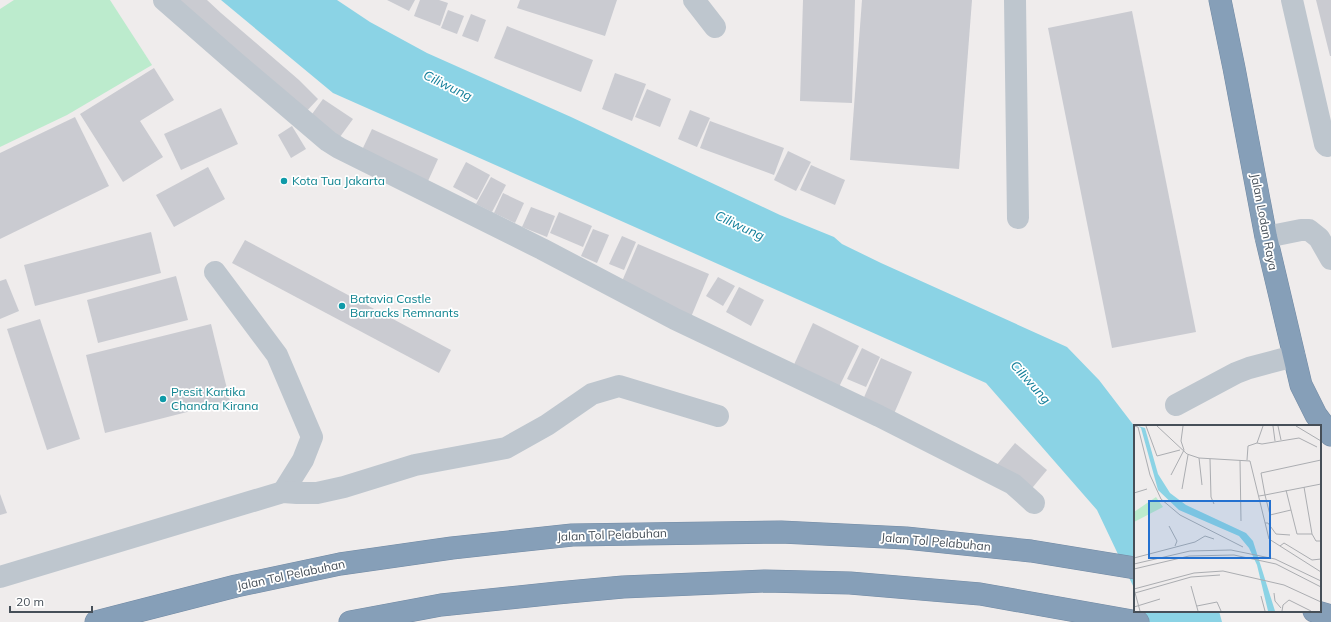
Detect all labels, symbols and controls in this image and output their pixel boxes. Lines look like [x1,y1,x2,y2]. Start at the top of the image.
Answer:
water label: Ciliwung [421,66,475,104]
street label: Jalan Lodan Raya [1248,172,1281,272]
place label: Kota Tua Jakarta [292,173,385,188]
marker: Kota Tua Jakarta [279,176,289,186]
water label: Ciliwung [713,207,767,243]
place label: Batavia Castle Barracks Remnants [350,291,459,320]
marker: Batavia Castle Barracks Remnants [337,301,347,311]
water label: Ciliwung [1008,357,1055,407]
place label: Presit Kartika Chandra Kirana [171,384,259,413]
marker: Presit Kartika Chandra Kirana [158,394,168,404]
inset map [1134,425,1321,612]
street label: Jalan Tol Pelabuhan [557,525,667,544]
street label: Jalan Tol Pelabuhan [881,529,992,554]
street label: Jalan Tol Pelabuhan [236,556,346,593]
scale bar [10,588,92,614]
text: 20 m [16,594,44,609]

